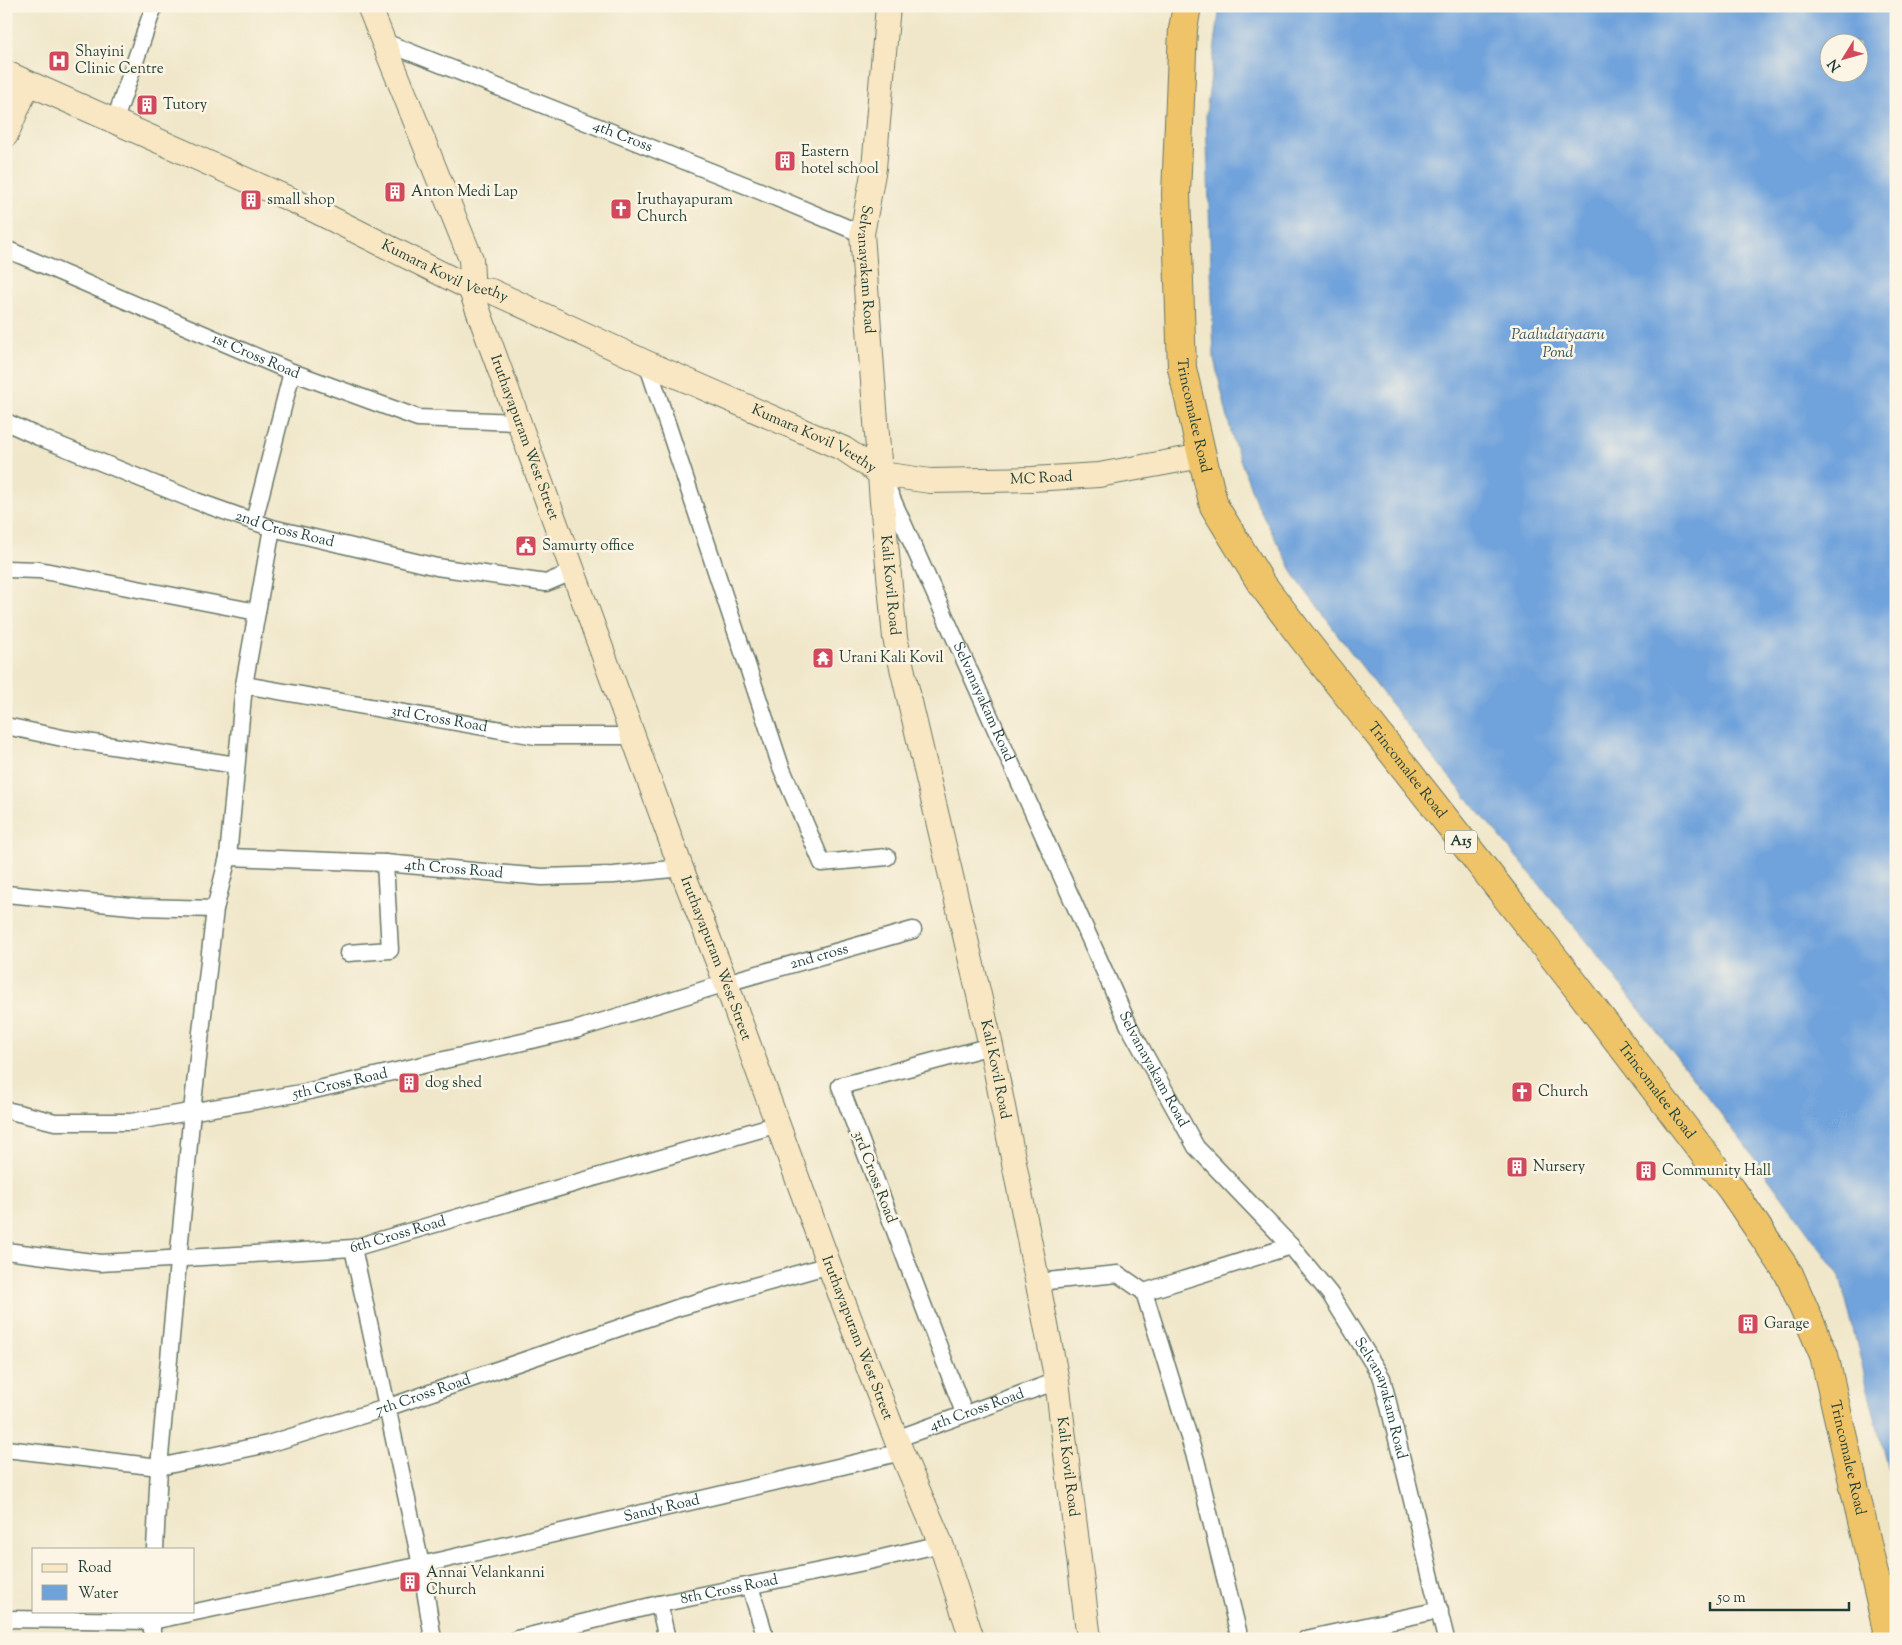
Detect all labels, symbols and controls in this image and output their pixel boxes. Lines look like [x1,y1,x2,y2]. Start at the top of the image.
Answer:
north arrow [1820,32,1870,82]
place label: Shayini Clinic Centre [75,42,164,80]
hospital icon: Shayini Clinic Centre [47,49,71,73]
text: N [1824,54,1847,75]
building icon: Tutory [135,93,159,117]
place label: Tutory [163,95,208,116]
street label: 4th Cross [590,115,656,158]
place label: Eastern hotel school [801,142,879,180]
building icon: Eastern hotel school [773,149,797,173]
building icon: Anton Medi Lap [383,180,407,204]
place label: Anton Medi Lap [411,182,518,203]
building icon: small shop [239,188,263,212]
place label: small shop [267,190,335,211]
place label: Iruthayapuram Church [637,190,734,228]
church icon: Iruthayapuram Church [609,197,633,221]
street label: Selvanayakam Road [851,203,880,335]
street label: Kumara Kovil Veethy [378,235,512,308]
water label: Paaludaiyaaru Pond [1511,324,1605,365]
street label: 1st Cross Road [209,328,303,385]
street label: Iruthayapuram West Street [485,352,564,523]
street label: Trincomalee Road [1171,357,1216,475]
street label: Kumara Kovil Veethy [748,399,881,479]
street label: MC Road [1010,466,1074,490]
street label: 2nd Cross Road [232,505,337,553]
public building icon: Samurty office [514,534,538,558]
street label: Kali Kovil Road [875,534,905,637]
place label: Samurty office [542,536,634,557]
street label: Selvanayakam Road [947,639,1020,766]
temple icon: Urani Kali Kovil [811,646,835,670]
place label: Urani Kali Kovil [839,648,944,669]
street label: 3rd Cross Road [389,700,490,738]
street label: Trincomalee Road [1362,718,1452,823]
road number: A15 [1445,830,1477,854]
street label: 4th Cross Road [403,854,504,884]
street label: Iruthayapuram West Street [675,873,757,1044]
street label: 2nd cross [787,938,851,975]
street label: Selvanayakam Road [1113,1008,1194,1132]
street label: Kali Kovil Road [975,1018,1016,1121]
street label: Trincomalee Road [1612,1038,1700,1144]
street label: 5th Cross Road [290,1063,390,1105]
building icon: dog shed [397,1071,421,1095]
place label: dog shed [425,1073,483,1094]
church icon: Church [1510,1080,1534,1104]
place label: Church [1538,1082,1589,1103]
street label: 3rd Cross Road [847,1128,901,1227]
building icon: Nursery [1505,1155,1529,1179]
place label: Nursery [1533,1157,1586,1178]
building icon: Community Hall [1634,1159,1658,1183]
place label: Community Hall [1662,1161,1771,1182]
street label: 6th Cross Road [347,1211,449,1259]
street label: Iruthayapuram West Street [816,1253,898,1423]
building icon: Garage [1736,1312,1760,1336]
place label: Garage [1764,1314,1810,1335]
street label: Selvanayakam Road [1349,1333,1412,1462]
street label: 7th Cross Road [373,1369,474,1421]
street label: 4th Cross Road [927,1383,1028,1437]
street label: Trincomalee Road [1824,1398,1871,1518]
street label: Kali Kovil Road [1051,1415,1084,1518]
street label: Sandy Road [622,1489,702,1528]
legend [32,1548,195,1612]
text: Road [78,1558,112,1579]
place label: Annai Velankanni Church [426,1563,545,1601]
street label: 8th Cross Road [679,1569,780,1610]
building icon: Annai Velankanni Church [398,1570,422,1594]
scale bar [1710,1580,1848,1612]
text: Water [78,1584,119,1605]
text: 50 m [1716,1588,1746,1609]

